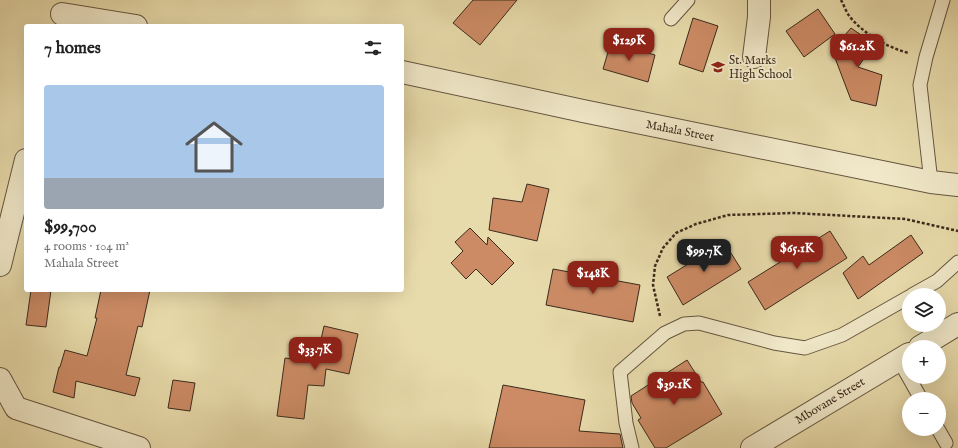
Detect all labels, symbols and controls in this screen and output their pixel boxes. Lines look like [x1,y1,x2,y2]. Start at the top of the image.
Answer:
pin: $129K [601,28,657,62]
text: $129K [612,32,646,49]
pin: $61.2K [824,34,890,68]
icon: filters [362,37,384,59]
text: 7 homes [44,38,101,59]
text: $61.2K [839,38,875,55]
place label: St. Marks High School [729,53,793,82]
school or university icon: St. Marks High School [710,59,726,75]
icon: home [178,111,250,183]
street label: Mahala Street [645,117,715,145]
text: $99,700 [44,217,97,238]
pin: $65.1K [764,236,830,270]
text: 4 rooms · 104 m² [44,238,129,255]
pin: $99.7K [671,239,737,273]
text: $65.1K [780,240,814,257]
text: $99.7K [686,243,722,260]
text: Mahala Street [44,255,119,272]
pin: $148K [565,261,621,295]
text: $148K [577,265,609,282]
map controls [902,288,946,436]
button: layers [902,288,946,332]
pin: $33.7K [282,337,348,371]
button: + [902,340,946,384]
text: $33.7K [298,341,332,358]
pin: $39.1K [641,372,707,406]
street label: Mbovane Street [792,374,868,428]
text: $39.1K [657,376,691,393]
button: − [902,392,946,436]

